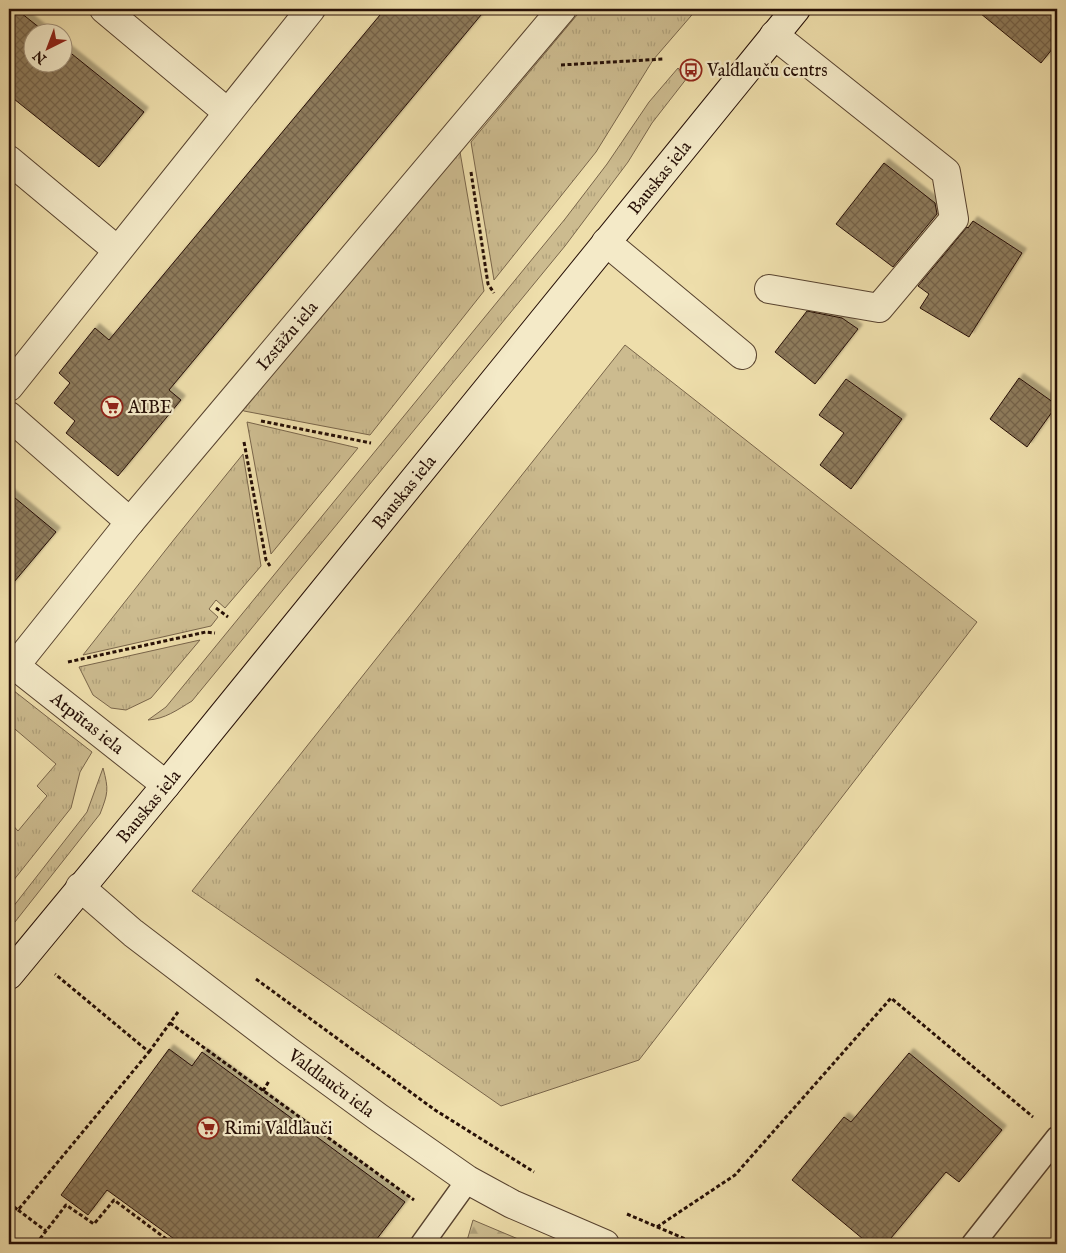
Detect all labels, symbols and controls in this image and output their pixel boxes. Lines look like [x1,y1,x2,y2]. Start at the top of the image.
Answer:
north arrow [22,22,72,72]
text: N [29,46,51,68]
bus stop icon: Valdlauču centrs [679,58,703,82]
place label: Valdlauču centrs [706,60,828,83]
street label: Bauskas iela [623,137,697,220]
street label: Izstāžu iela [252,297,324,376]
supermarket icon: AIBE [100,395,124,419]
place label: AIBE [127,397,172,420]
street label: Bauskas iela [368,451,442,535]
street label: Atpūtas iela [44,687,128,760]
street label: Bauskas iela [113,765,187,849]
street label: Valdlauču iela [282,1044,379,1124]
supermarket icon: Rimi Valdlauči [196,1116,220,1140]
place label: Rimi Valdlauči [224,1118,333,1141]

